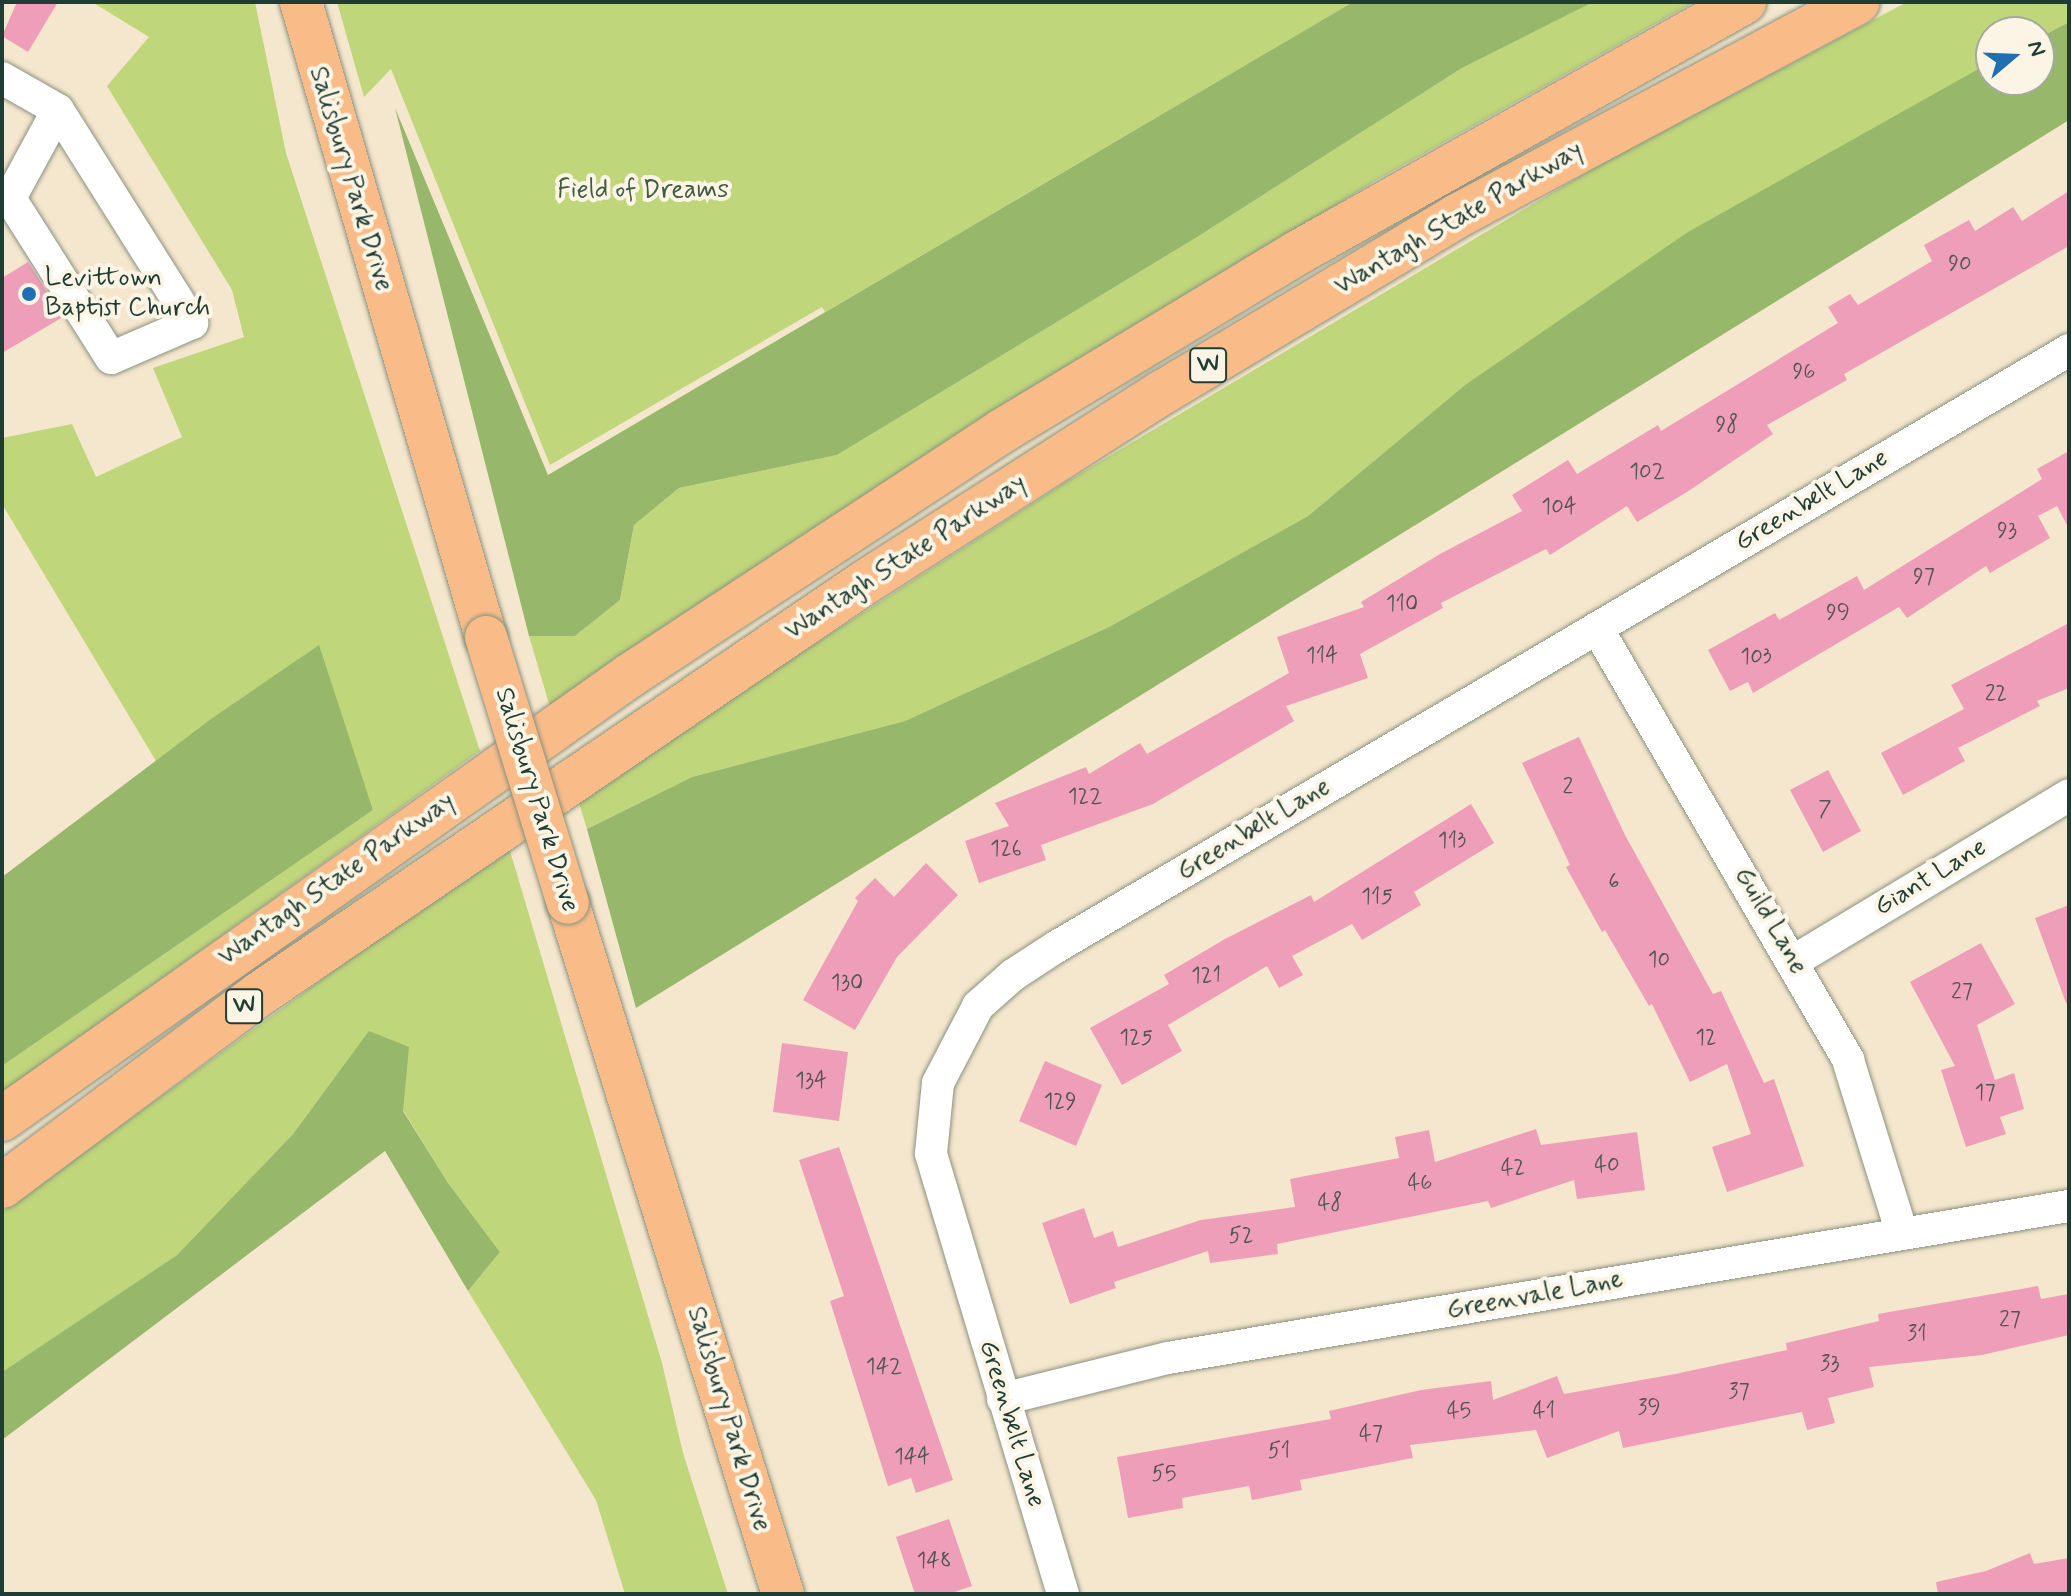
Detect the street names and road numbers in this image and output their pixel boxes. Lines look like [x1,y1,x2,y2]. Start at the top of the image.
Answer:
street label: Salisbury Park Drive [302,65,398,293]
street label: Wantagh State Parkway [1334,138,1584,300]
road number: W [1188,345,1228,385]
street label: Greenbelt Lane [1729,443,1895,559]
street label: Wantagh State Parkway [784,471,1028,645]
street label: Salisbury Park Drive [488,686,584,914]
street label: Greenbelt Lane [1171,772,1337,888]
street label: Wantagh State Parkway [217,790,457,970]
street label: Giant Lane [1869,832,1993,924]
street label: Guild Lane [1727,862,1813,980]
road number: W [224,986,264,1026]
street label: Greenvale Lane [1443,1265,1627,1327]
street label: Salisbury Park Drive [680,1305,776,1533]
street label: Greenbelt Lane [970,1336,1052,1512]

